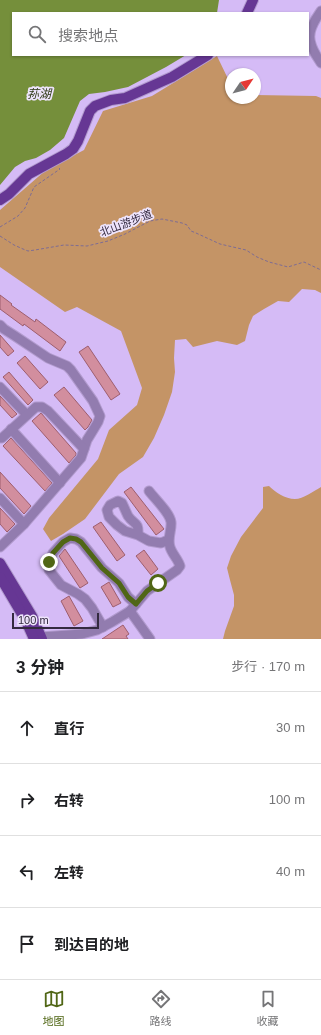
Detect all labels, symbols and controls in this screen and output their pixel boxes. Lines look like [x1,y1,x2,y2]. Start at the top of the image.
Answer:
search box [12,12,309,56]
icon: search [26,23,48,45]
text: 搜索地点 [58,27,118,44]
north arrow [225,68,261,104]
water label: 荪湖 [27,87,53,101]
street label: 北山游步道 [98,208,154,238]
route end [40,553,58,571]
route start [149,574,167,592]
scale bar [12,611,99,630]
text: 100 m [18,614,49,626]
text: 3 分钟 [16,658,64,677]
text: 步行 · 170 m [231,659,305,674]
icon: ahead [16,717,38,739]
text: 直行 [54,720,84,737]
text: 30 m [276,720,305,735]
icon: right [16,789,38,811]
text: 右转 [54,792,84,809]
text: 100 m [269,792,305,807]
icon: left [16,861,38,883]
text: 左转 [54,864,84,881]
text: 40 m [276,864,305,879]
icon: arrive [16,933,38,955]
text: 到达目的地 [54,936,129,953]
tab: 地图 [43,988,65,1028]
tab: 路线 [150,988,172,1028]
tab: 收藏 [257,988,279,1028]

